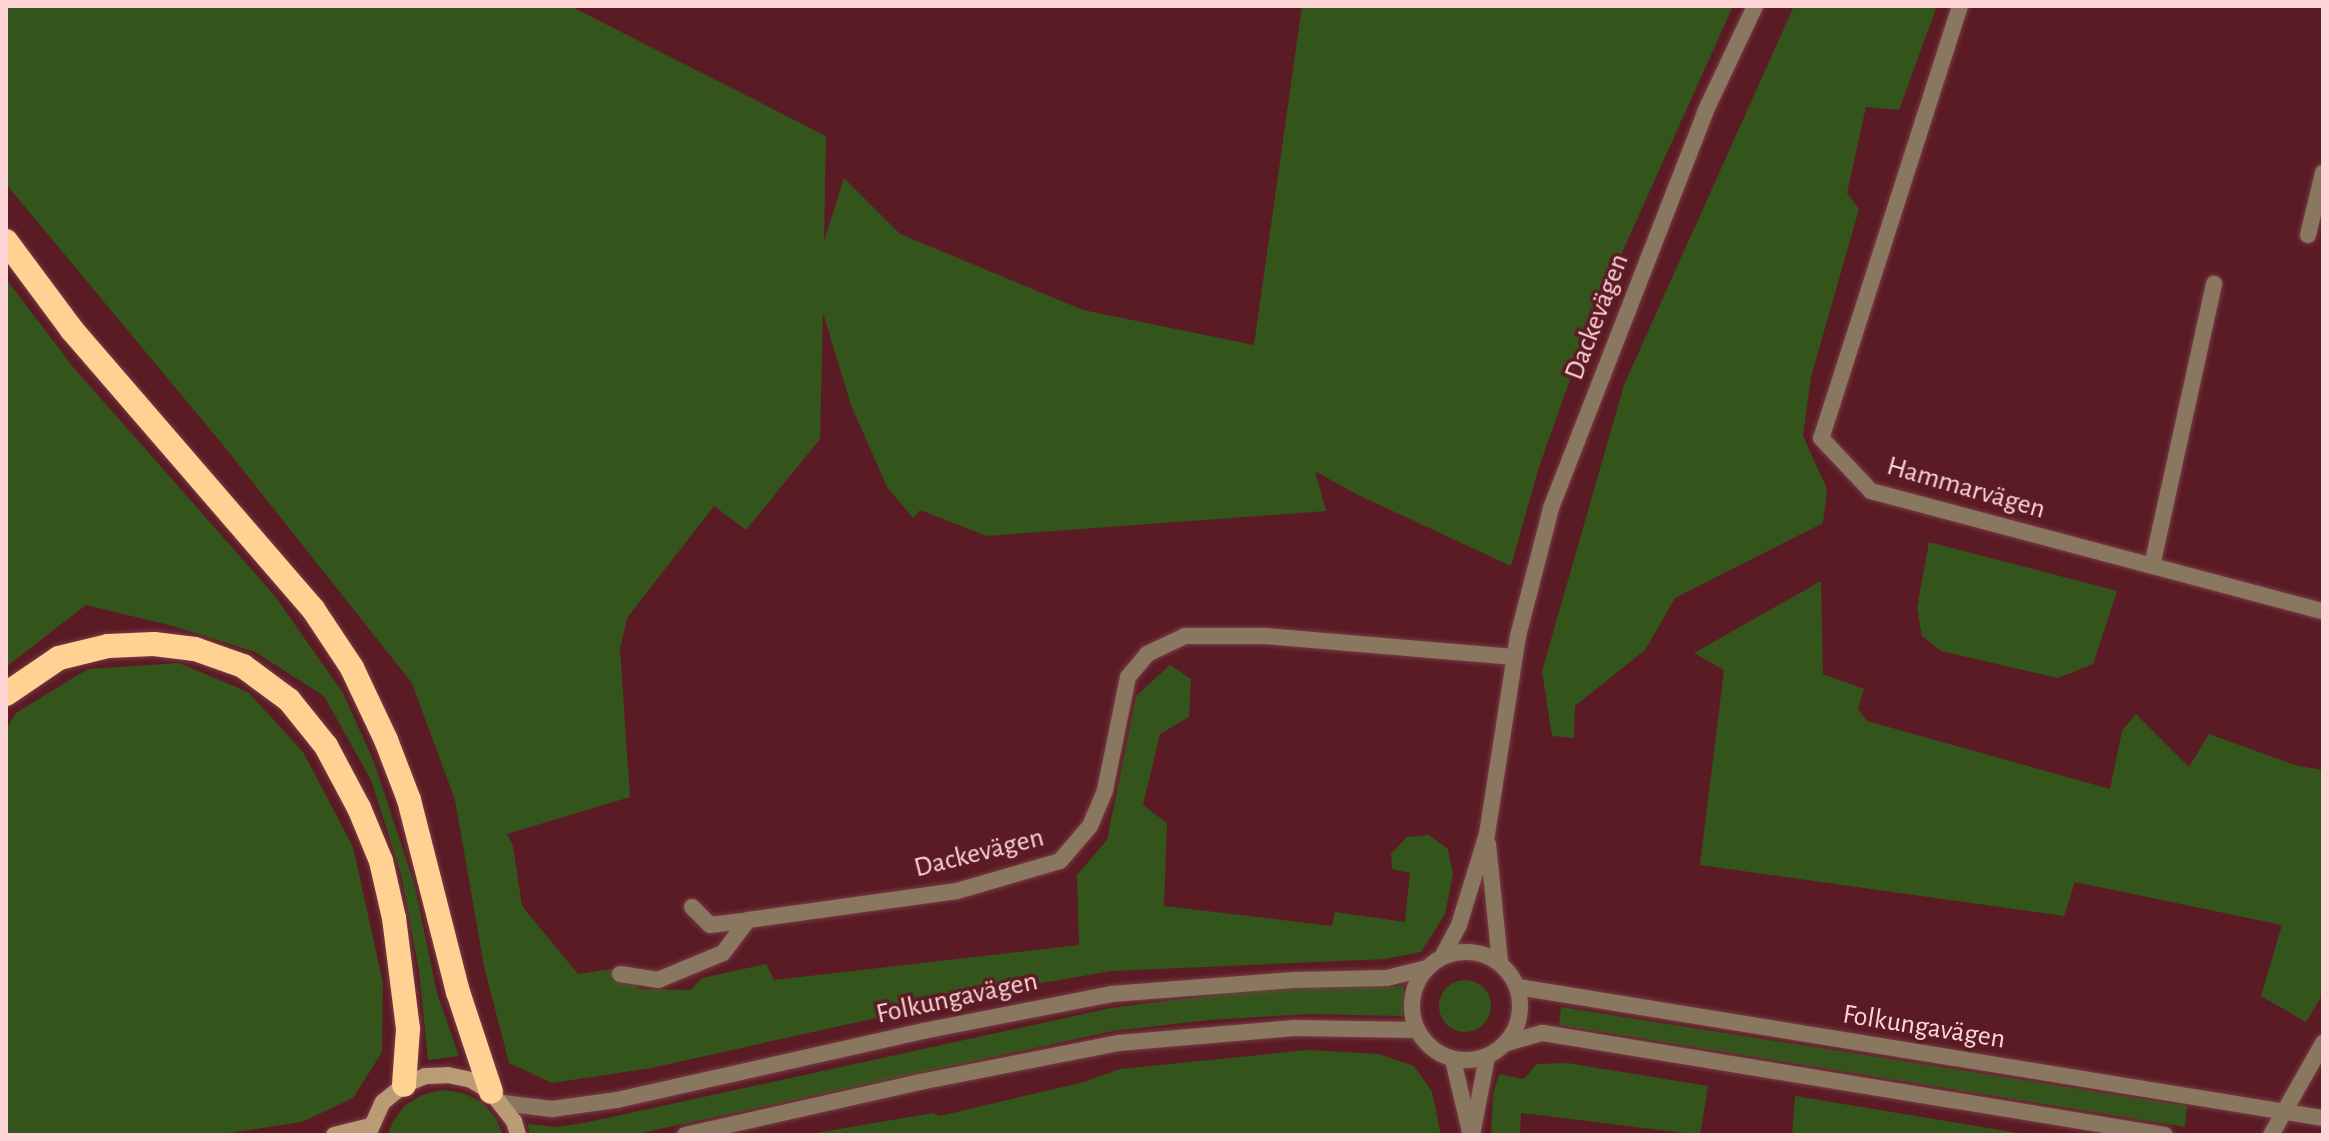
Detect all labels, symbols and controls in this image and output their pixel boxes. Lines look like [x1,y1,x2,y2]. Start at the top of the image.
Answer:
street label: Dackevägen [1558,249,1636,385]
street label: Hammarvägen [1883,449,2049,527]
street label: Dackevägen [911,821,1047,885]
street label: Folkungavägen [873,964,1041,1032]
street label: Folkungavägen [1840,998,2008,1056]

